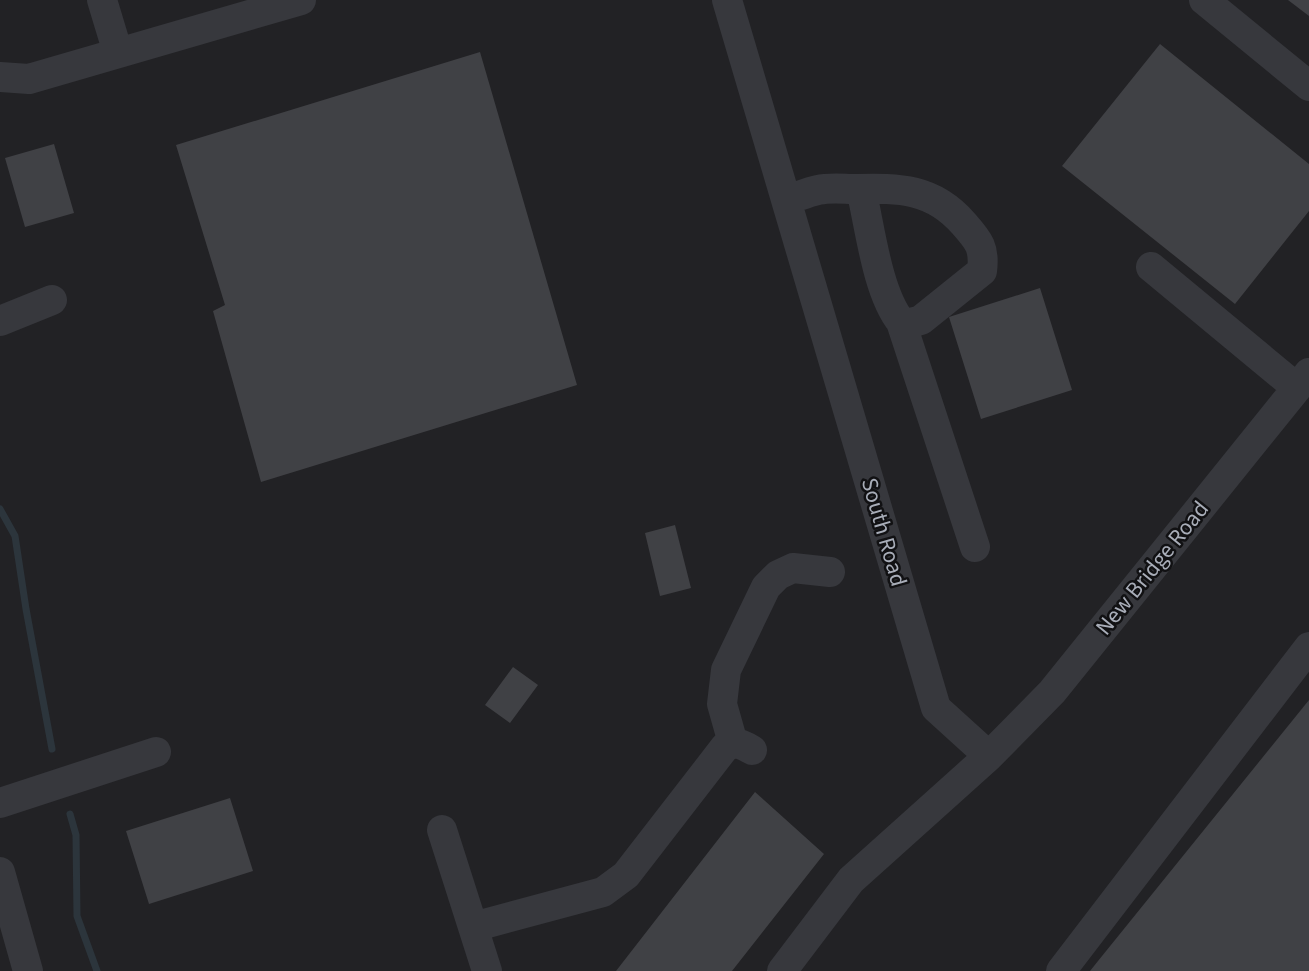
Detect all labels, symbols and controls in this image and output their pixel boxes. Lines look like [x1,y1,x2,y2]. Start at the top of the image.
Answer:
street label: South Road [853,474,915,590]
street label: New Bridge Road [1088,494,1216,642]

